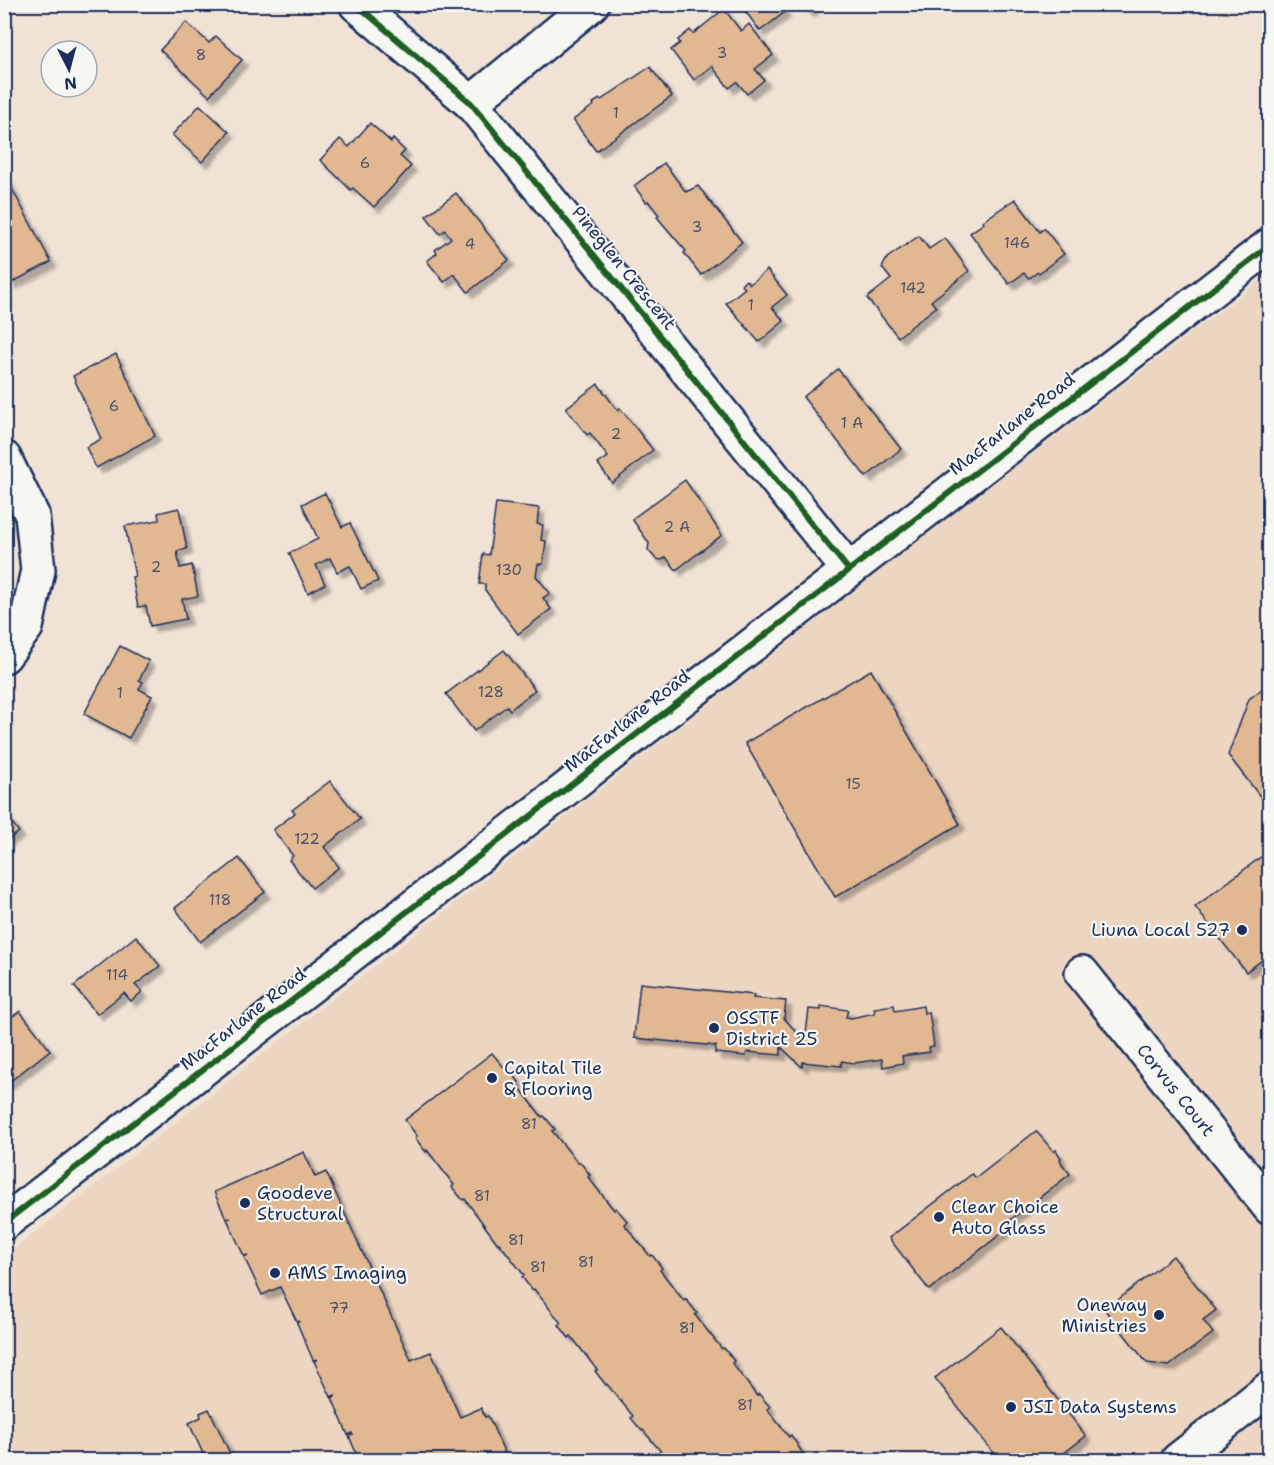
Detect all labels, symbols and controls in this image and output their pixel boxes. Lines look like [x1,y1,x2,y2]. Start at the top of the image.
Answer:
north arrow [39,39,99,99]
house number: 3 [717,43,727,63]
house number: 8 [196,45,206,65]
text: N [63,72,78,95]
house number: 1 [613,103,619,123]
house number: 6 [360,153,370,173]
street label: Pineglen Crescent [566,201,682,335]
house number: 3 [692,217,702,237]
house number: 146 [1004,233,1030,253]
house number: 4 [465,234,475,254]
house number: 142 [900,278,926,298]
house number: 1 [748,295,754,315]
street label: MacFarlane Road [944,367,1080,481]
house number: 6 [109,396,119,416]
house number: 1 A [841,413,863,433]
house number: 2 [611,424,621,444]
house number: 2 A [664,517,690,537]
house number: 2 [151,557,161,577]
house number: 130 [496,560,522,580]
street label: MacFarlane Road [559,664,695,778]
house number: 128 [478,682,504,702]
house number: 1 [117,683,123,703]
house number: 15 [845,774,861,794]
house number: 122 [294,829,320,849]
house number: 118 [209,890,231,910]
place label: Liuna Local 527 [1091,918,1230,942]
marker: Liuna Local 527 [1235,923,1249,937]
street label: MacFarlane Road [175,962,311,1076]
house number: 114 [106,965,128,985]
place label: OSSTF District 25 [726,1006,817,1051]
marker: OSSTF District 25 [707,1021,721,1035]
street label: Corvus Court [1131,1039,1220,1142]
place label: Capital Tile & Flooring [504,1056,602,1101]
marker: Capital Tile & Flooring [485,1071,499,1085]
house number: 81 [521,1114,537,1134]
place label: Goodeve Structural [257,1181,344,1226]
house number: 81 [474,1186,490,1206]
place label: Clear Choice Auto Glass [951,1195,1059,1240]
marker: Goodeve Structural [238,1196,252,1210]
marker: Clear Choice Auto Glass [932,1210,946,1224]
house number: 81 [508,1230,524,1250]
house number: 81 [578,1252,594,1272]
house number: 81 [530,1257,546,1277]
place label: AMS Imaging [287,1261,407,1285]
marker: AMS Imaging [268,1266,282,1280]
place label: Oneway Ministries [1062,1293,1147,1338]
house number: 77 [329,1298,349,1318]
marker: Oneway Ministries [1152,1308,1166,1322]
house number: 81 [679,1318,695,1338]
house number: 81 [737,1395,753,1415]
place label: JSI Data Systems [1023,1395,1177,1419]
marker: JSI Data Systems [1004,1400,1018,1414]

